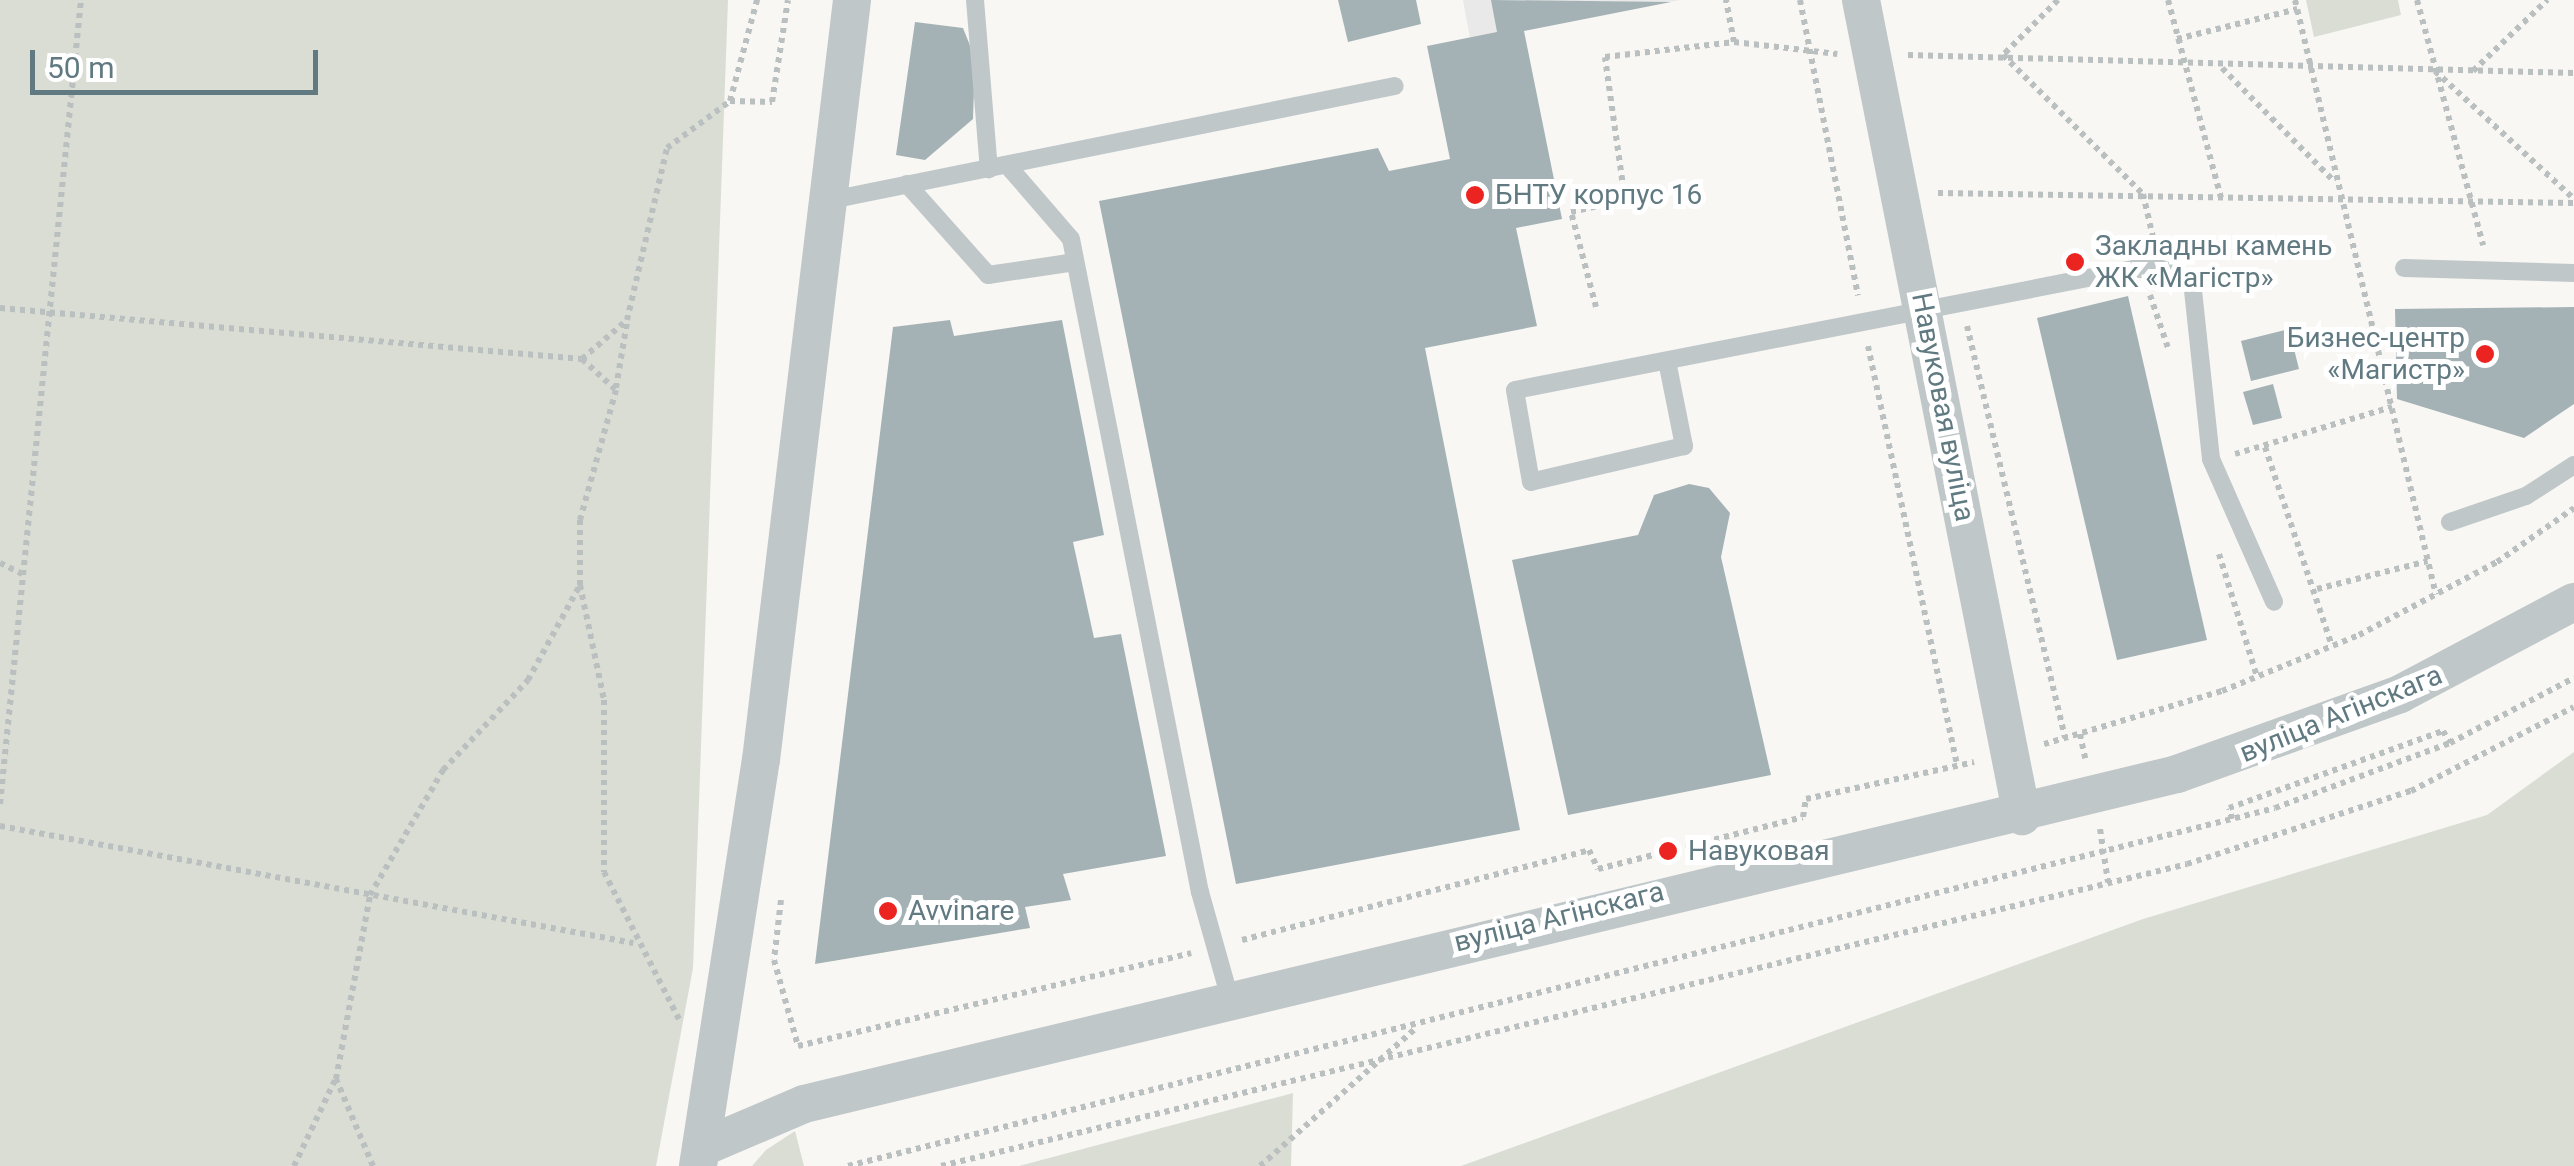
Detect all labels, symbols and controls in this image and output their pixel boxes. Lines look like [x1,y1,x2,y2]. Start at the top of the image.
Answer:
scale bar [35,30,322,92]
text: 50 m [47,50,114,85]
place label: БНТУ корпус 16 [1495,178,1702,212]
marker: БНТУ корпус 16 [1464,184,1486,206]
place label: Закладны камень ЖК «Магістр» [2095,229,2332,295]
marker: Закладны камень ЖК «Магістр» [2064,251,2086,273]
street label: Навуковая вуліца [1904,290,1982,524]
place label: Бизнес-центр «Магистр» [2287,321,2465,387]
marker: Бизнес-центр «Магистр» [2474,343,2496,365]
street label: вуліца Агінскага [2235,658,2447,770]
place label: Навуковая [1688,834,1830,868]
marker: Навуковая [1657,840,1679,862]
street label: вуліца Агінскага [1450,875,1668,959]
place label: Avvinare [908,894,1014,928]
marker: Avvinare [877,900,899,922]

